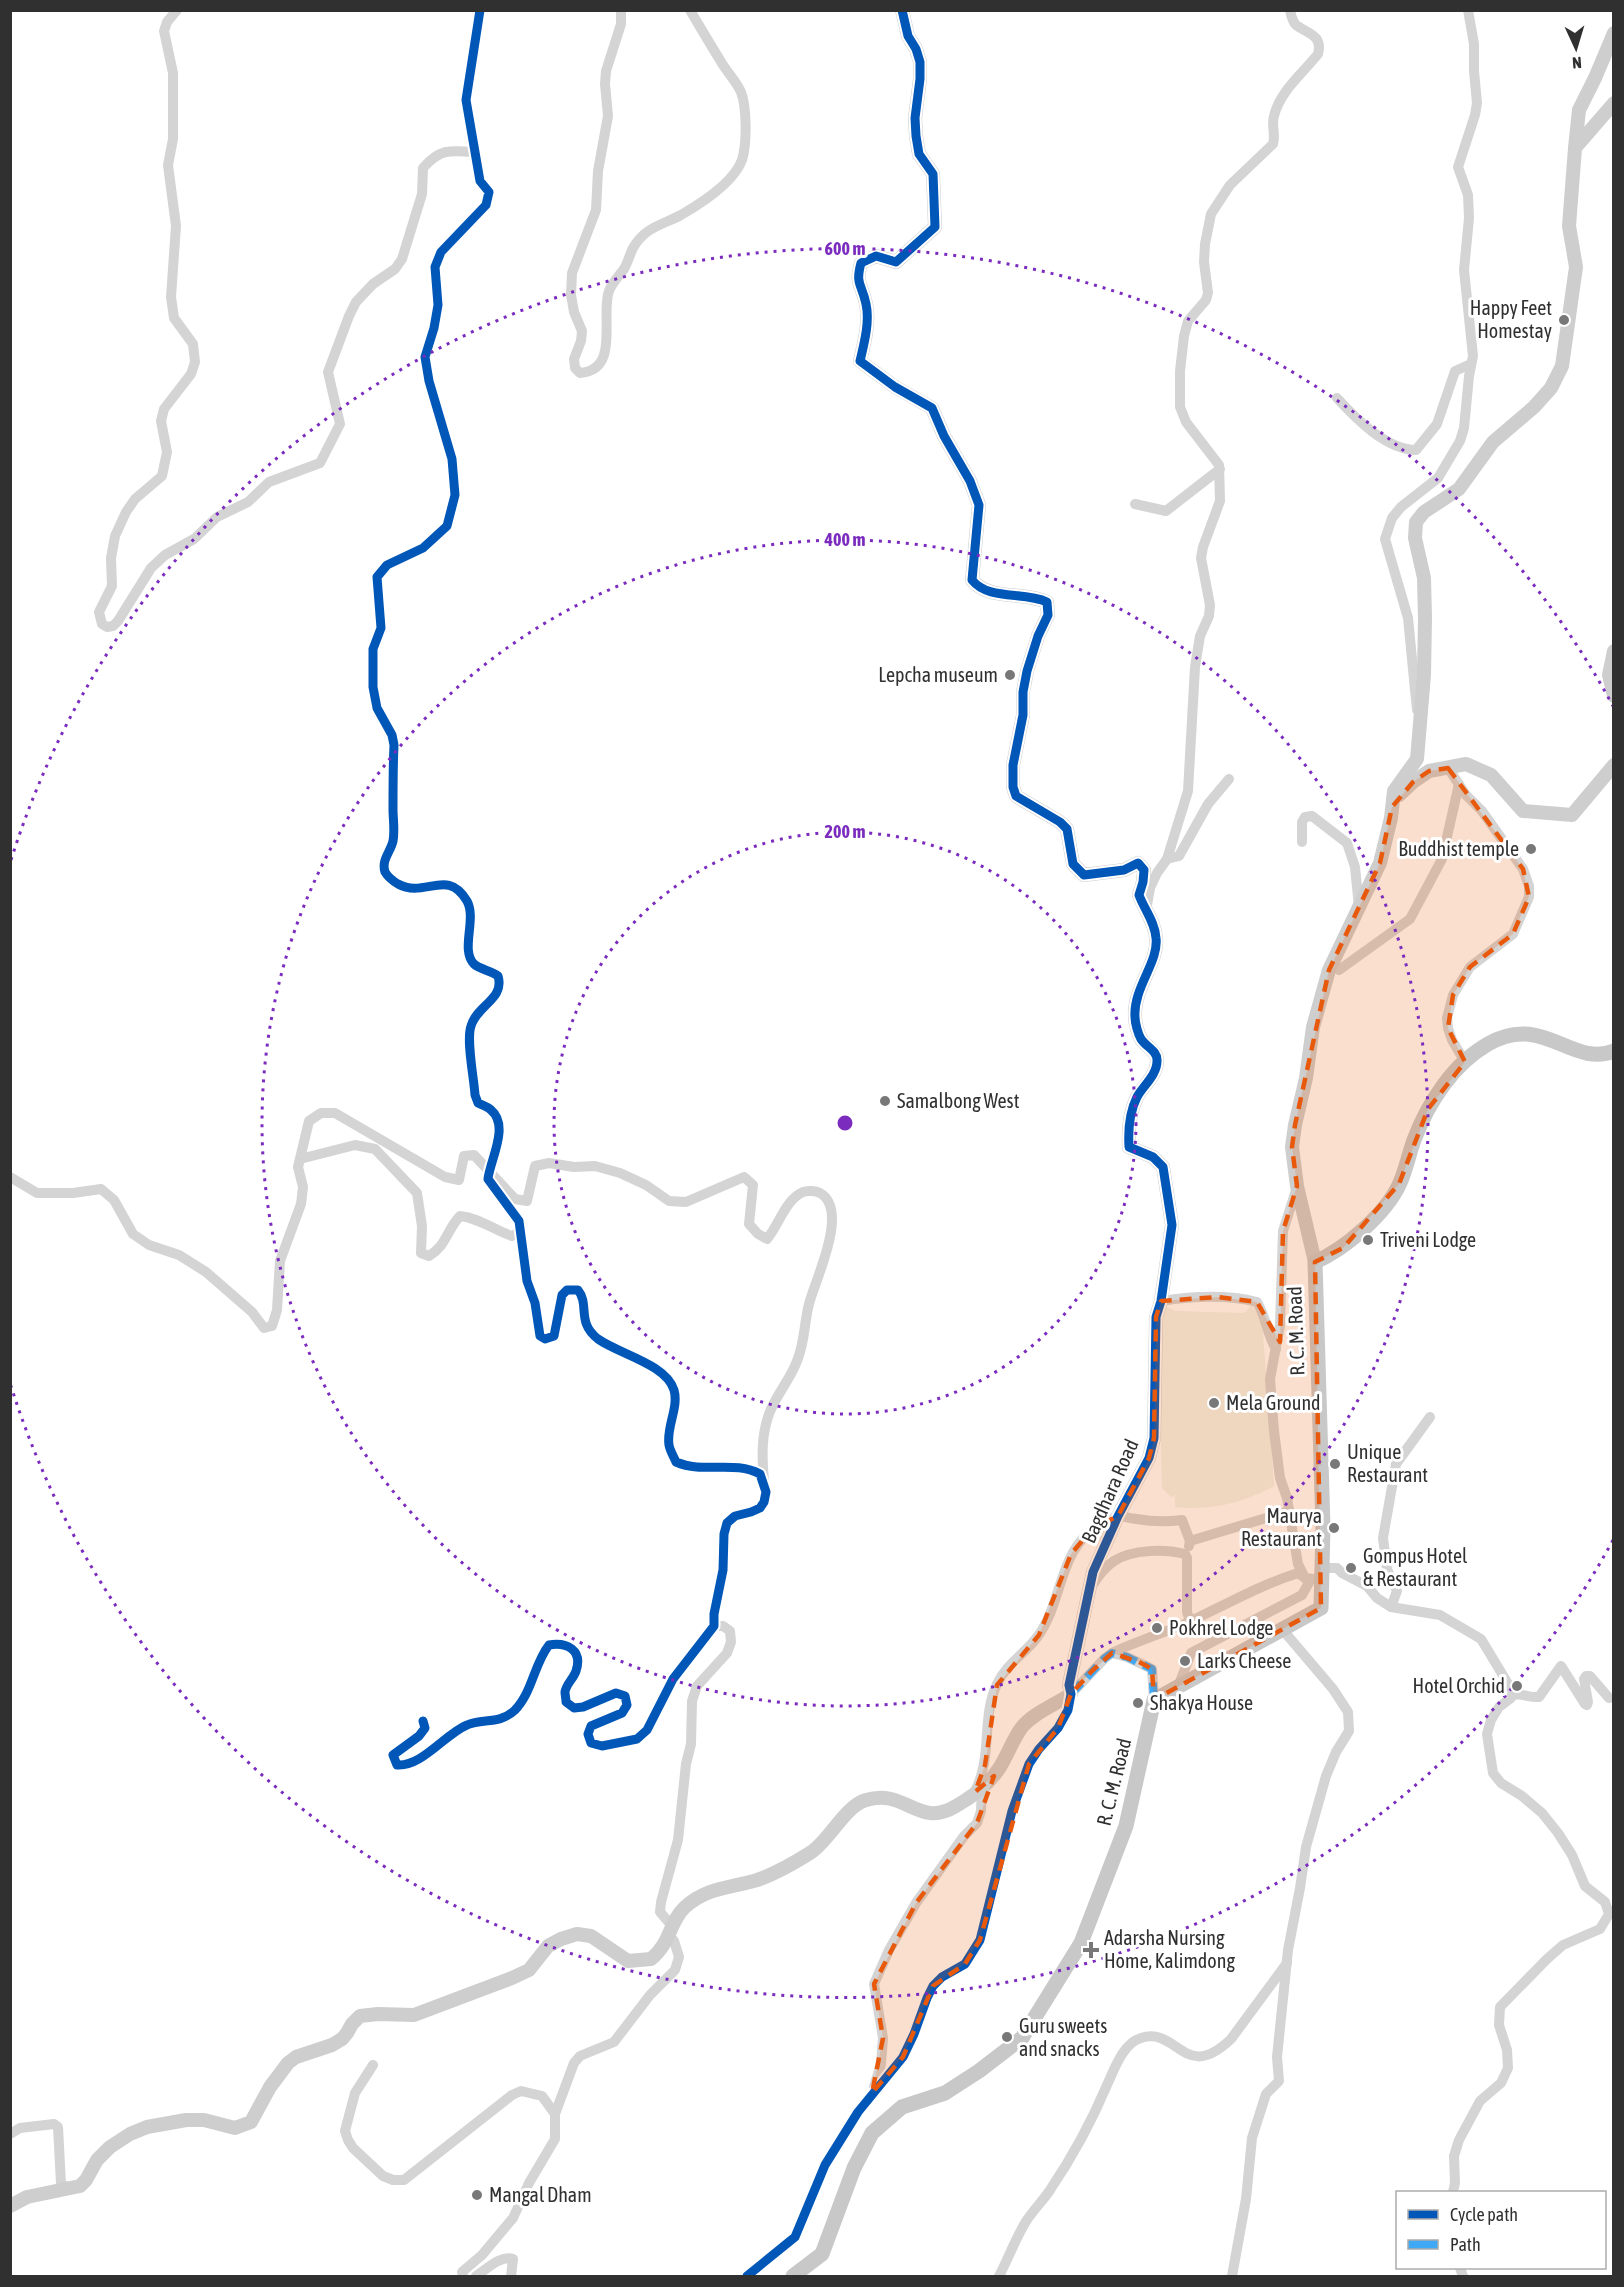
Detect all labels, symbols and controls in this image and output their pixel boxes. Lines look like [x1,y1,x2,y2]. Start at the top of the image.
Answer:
north arrow [1546,18,1606,78]
text: N [1572,54,1582,72]
text: 600 m [825,238,865,259]
place label: Happy Feet Homestay [1470,296,1552,342]
marker: Happy Feet Homestay [1557,313,1571,327]
text: 400 m [824,529,865,550]
place label: Lepcha museum [878,663,998,686]
marker: Lepcha museum [1003,668,1017,682]
text: 200 m [825,821,865,842]
place label: Buddhist temple [1398,837,1519,860]
marker: Buddhist temple [1524,842,1538,856]
place label: Samalbong West [897,1089,1020,1112]
marker: Samalbong West [878,1094,892,1108]
centre of rings [835,1113,855,1133]
place label: Triveni Lodge [1380,1228,1476,1251]
marker: Triveni Lodge [1361,1233,1375,1247]
street label: R. C. M. Road [1282,1286,1309,1376]
place label: Mela Ground [1226,1391,1321,1414]
marker: Mela Ground [1207,1396,1221,1410]
street label: Bagdhara Road [1076,1435,1143,1546]
place label: Unique Restaurant [1347,1440,1428,1486]
marker: Unique Restaurant [1328,1457,1342,1471]
place label: Maurya Restaurant [1241,1504,1322,1550]
marker: Maurya Restaurant [1327,1521,1341,1535]
place label: Gompus Hotel & Restaurant [1363,1544,1468,1590]
marker: Gompus Hotel & Restaurant [1344,1561,1358,1575]
place label: Pokhrel Lodge [1169,1616,1273,1639]
marker: Pokhrel Lodge [1150,1621,1164,1635]
place label: Larks Cheese [1197,1649,1291,1672]
marker: Larks Cheese [1178,1654,1192,1668]
place label: Hotel Orchid [1413,1674,1505,1697]
marker: Hotel Orchid [1510,1679,1524,1693]
place label: Shakya House [1150,1691,1253,1714]
marker: Shakya House [1131,1696,1145,1710]
street label: R. C. M. Road [1092,1736,1135,1828]
place label: Adarsha Nursing Home, Kalimdong [1104,1926,1235,1972]
marker: Adarsha Nursing Home, Kalimdong [1082,1941,1100,1959]
place label: Guru sweets and snacks [1019,2014,1107,2060]
marker: Guru sweets and snacks [1000,2030,1014,2044]
place label: Mangal Dham [489,2183,592,2206]
marker: Mangal Dham [470,2188,484,2202]
legend [1396,2191,1606,2269]
text: Cycle path [1450,2204,1518,2225]
text: Path [1450,2234,1481,2255]

